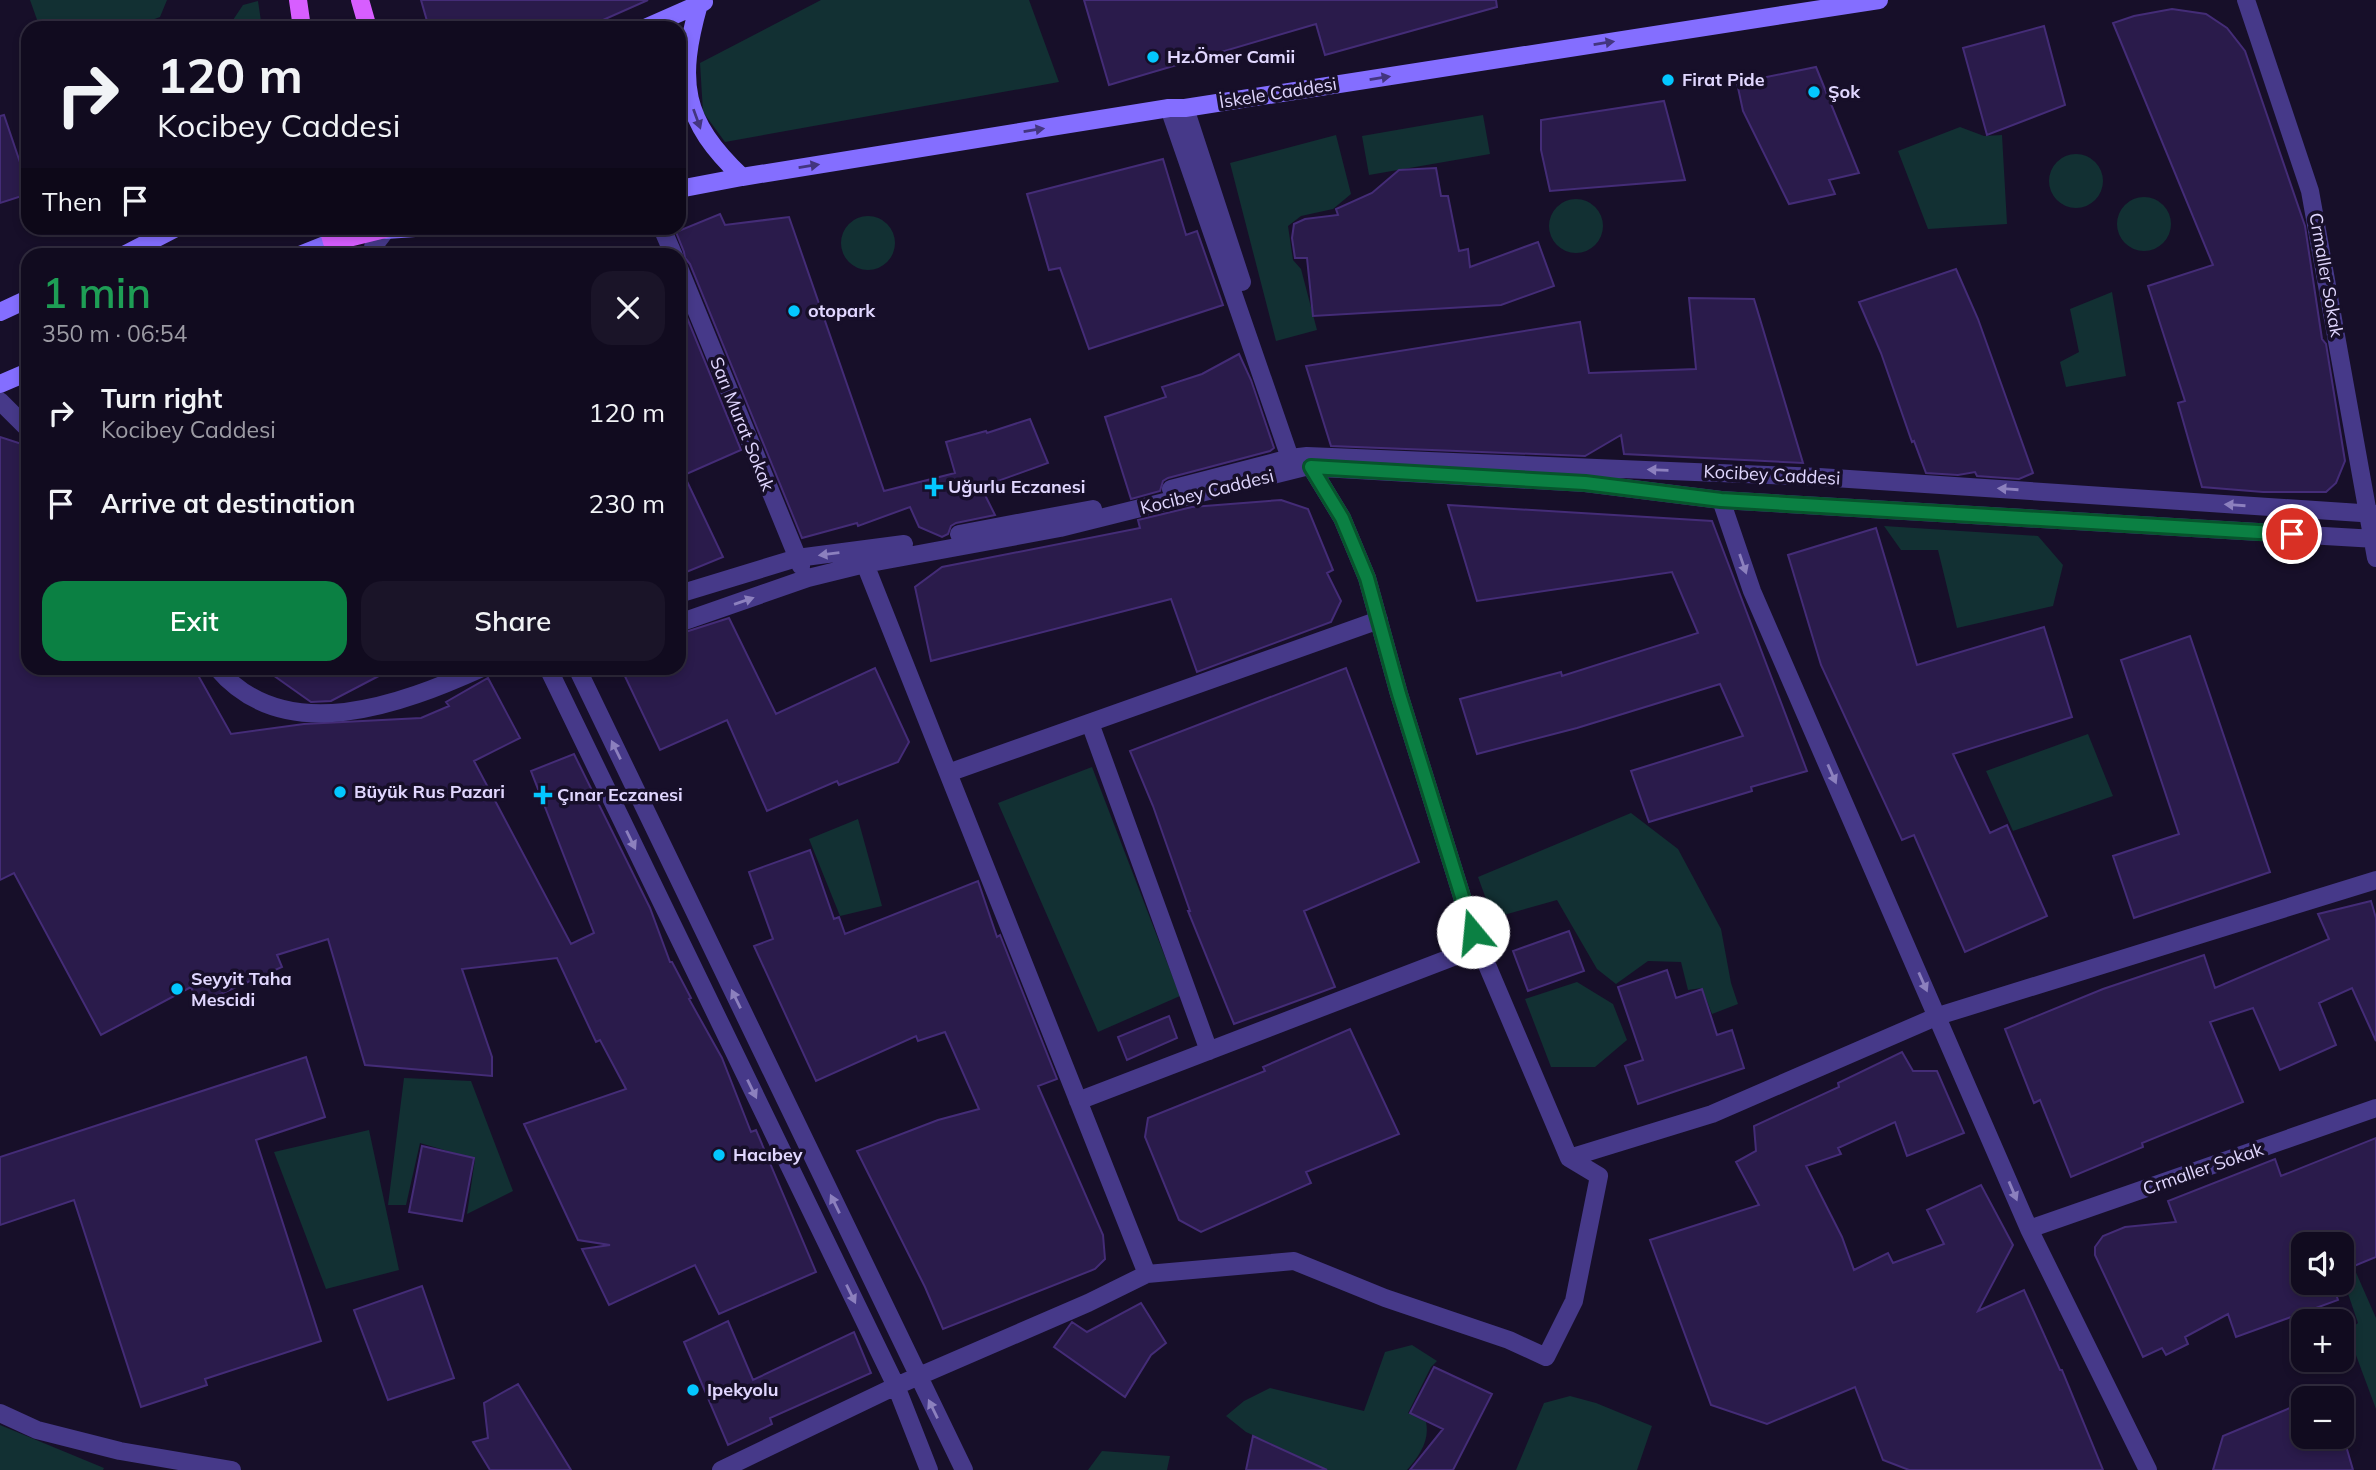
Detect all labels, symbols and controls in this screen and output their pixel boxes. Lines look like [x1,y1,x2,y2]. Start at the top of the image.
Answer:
one-way arrow [1594,37,1616,48]
text: 120 m [157,44,303,105]
place label: Hz.Ömer Camii [1167,45,1295,68]
icon: right [42,49,133,140]
marker: Hz.Ömer Camii [1145,49,1161,65]
place label: Firat Pide [1682,68,1765,91]
street label: İskele Caddesi [1218,72,1338,113]
one-way arrow [1369,72,1391,83]
marker: Firat Pide [1660,72,1676,88]
place label: Şok [1828,80,1861,103]
marker: Şok [1806,84,1822,100]
text: Kocibey Caddesi [157,105,400,145]
one-way arrow [692,108,703,129]
one-way arrow [1023,124,1045,135]
one-way arrow [798,160,820,171]
icon: arrive [116,182,154,220]
text: Then [42,185,102,218]
street label: Crmaller Sokak [2304,211,2349,340]
text: 1 min [42,266,151,319]
button: close [591,271,665,345]
place label: otopark [808,299,876,322]
marker: otopark [786,303,802,319]
text: 350 m · 06:54 [42,319,187,348]
street label: Sarı Murat Sokak [705,354,780,495]
text: Turn right [101,382,222,415]
icon: right [42,394,80,432]
text: 120 m [589,396,665,429]
text: Kocibey Caddesi [101,415,276,444]
street label: Kocibey Caddesi [1703,459,1841,490]
street label: Kocibey Caddesi [1138,464,1276,519]
one-way arrow [1647,464,1669,475]
place label: Uğurlu Eczanesi [948,475,1085,498]
marker: Uğurlu Eczanesi [926,479,942,495]
one-way arrow [1996,483,2018,494]
icon: arrive [42,485,80,523]
text: Arrive at destination [101,487,356,520]
text: 230 m [589,487,665,520]
one-way arrow [2223,499,2245,510]
pin [2262,504,2322,564]
icon: arrive [2273,515,2311,553]
one-way arrow [818,549,840,560]
one-way arrow [1738,554,1749,575]
button: Exit [42,581,347,661]
button: Share [361,581,665,661]
one-way arrow [733,595,754,606]
one-way arrow [610,740,622,760]
one-way arrow [1826,764,1838,784]
place label: Büyük Rus Pazari [354,780,505,803]
place label: Çınar Eczanesi [557,783,683,806]
marker: Büyük Rus Pazari [332,784,348,800]
marker: Çınar Eczanesi [535,787,551,803]
one-way arrow [626,830,637,850]
position arrow [1436,895,1510,969]
place label: Seyyit Taha Mescidi [191,967,292,1011]
one-way arrow [1918,972,1929,993]
marker: Seyyit Taha Mescidi [169,981,185,997]
one-way arrow [730,989,742,1009]
one-way arrow [746,1079,758,1099]
street label: Crmaller Sokak [2140,1137,2267,1200]
place label: Hacıbey [733,1143,803,1166]
marker: Hacıbey [711,1147,727,1163]
one-way arrow [2007,1181,2019,1201]
one-way arrow [829,1194,840,1214]
map controls [2291,1232,2354,1449]
button: sound [2291,1232,2354,1295]
one-way arrow [845,1284,857,1304]
button: + [2291,1309,2354,1372]
place label: Ipekyolu [707,1378,778,1401]
marker: Ipekyolu [685,1382,701,1398]
button: − [2291,1386,2354,1449]
one-way arrow [928,1399,939,1419]

